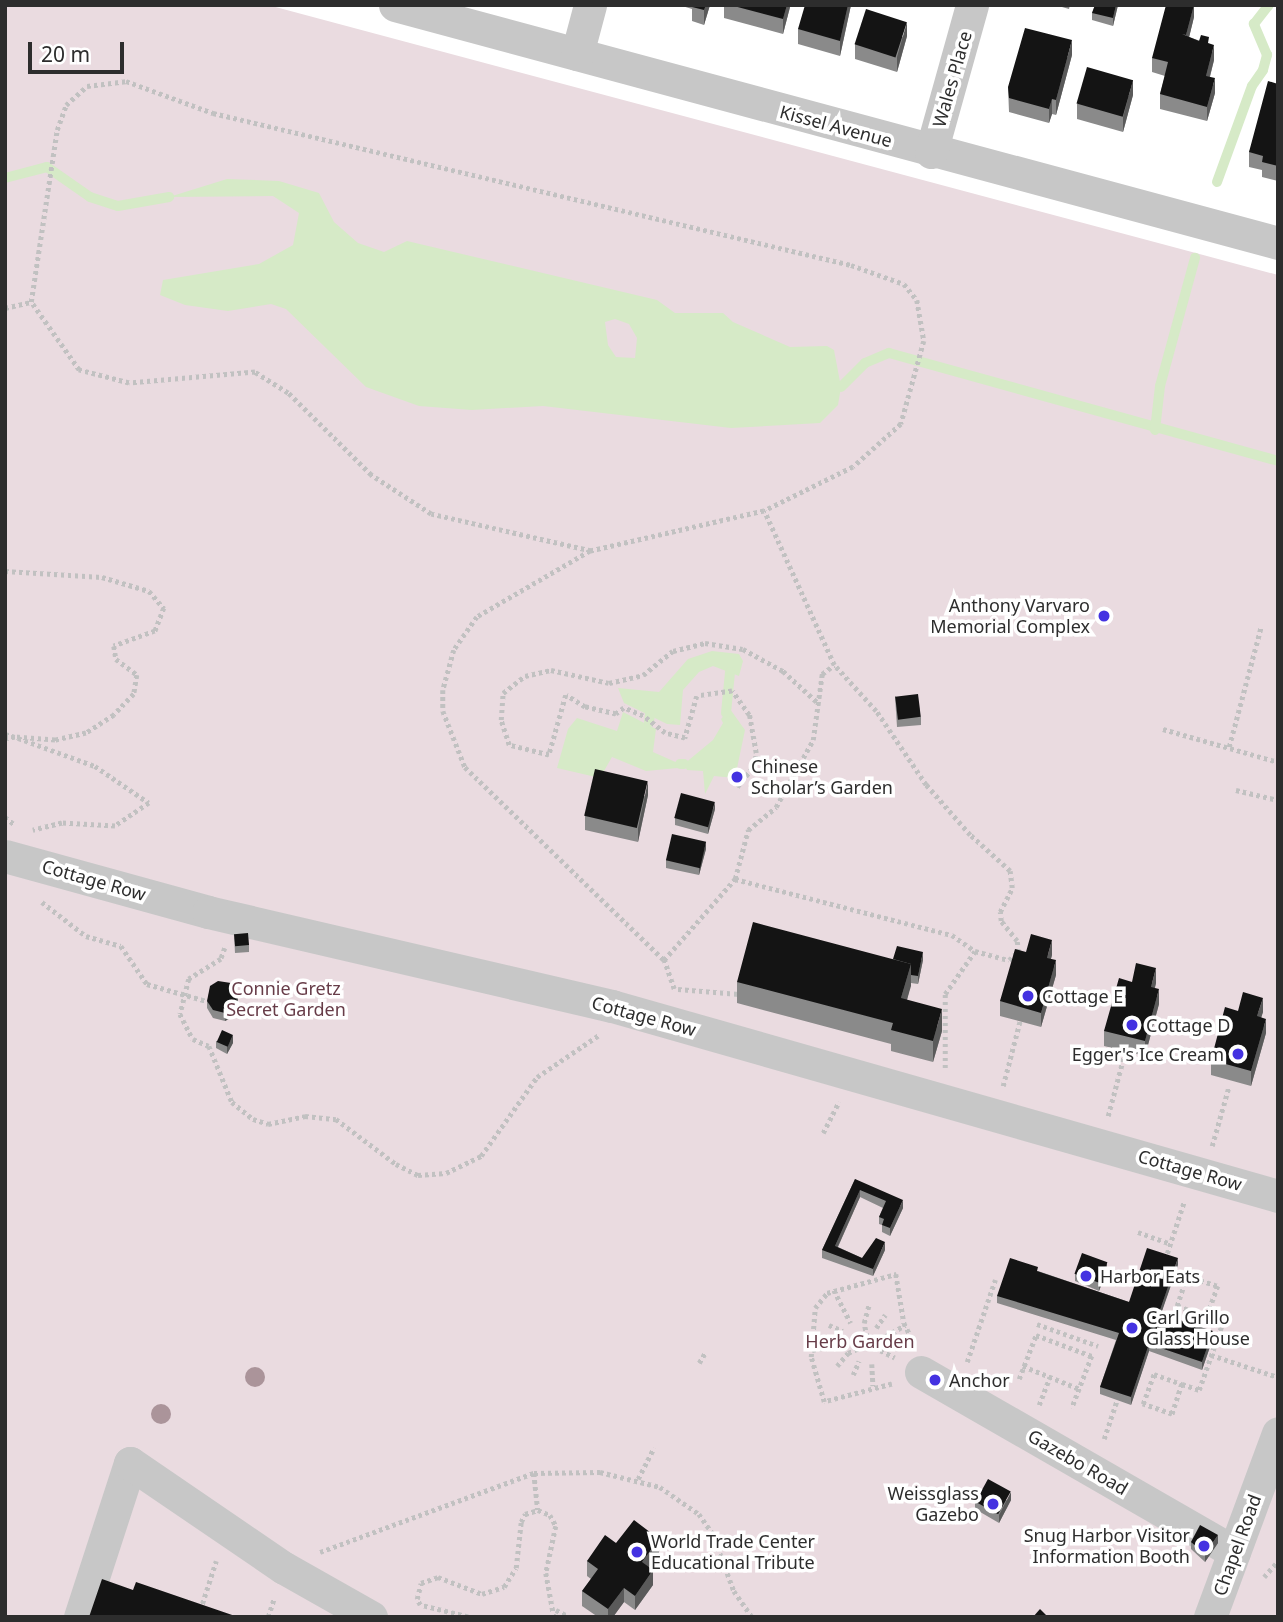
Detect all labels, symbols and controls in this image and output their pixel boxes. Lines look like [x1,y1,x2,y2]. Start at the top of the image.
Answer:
scale bar [32,28,128,72]
street label: Wales Place [928,28,976,130]
text: 20 m [41,40,90,68]
street label: Kissel Avenue [777,101,895,151]
place label: Anthony Varvaro Memorial Complex [930,595,1090,638]
marker: Anthony Varvaro Memorial Complex [1096,608,1112,624]
place label: Chinese Scholar’s Garden [751,756,893,798]
marker: Chinese Scholar’s Garden [729,769,745,785]
street label: Cottage Row [40,855,148,905]
park label: Connie Gretz Secret Garden [226,978,346,1020]
place label: Cottage E [1042,985,1123,1007]
marker: Cottage E [1020,988,1036,1004]
street label: Cottage Row [589,992,699,1040]
place label: Cottage D [1146,1014,1230,1036]
marker: Cottage D [1124,1017,1140,1033]
place label: Egger's Ice Cream [1072,1043,1224,1065]
marker: Egger's Ice Cream [1230,1046,1246,1062]
street label: Cottage Row [1136,1145,1244,1195]
place label: Harbor Eats [1100,1265,1200,1287]
marker: Harbor Eats [1078,1268,1094,1284]
place label: Carl Grillo Glass House [1146,1307,1250,1350]
marker: Carl Grillo Glass House [1124,1320,1140,1336]
park label: Herb Garden [805,1330,915,1352]
place label: Anchor [949,1369,1010,1391]
marker: Anchor [927,1372,943,1388]
street label: Gazebo Road [1024,1425,1132,1499]
place label: Weissglass Gazebo [888,1483,979,1526]
street label: Chapel Road [1209,1491,1265,1599]
marker: Weissglass Gazebo [985,1496,1001,1512]
place label: Snug Harbor Visitor Information Booth [1024,1525,1190,1568]
place label: World Trade Center Educational Tribute [651,1531,815,1574]
marker: Snug Harbor Visitor Information Booth [1196,1538,1212,1554]
marker: World Trade Center Educational Tribute [629,1544,645,1560]

